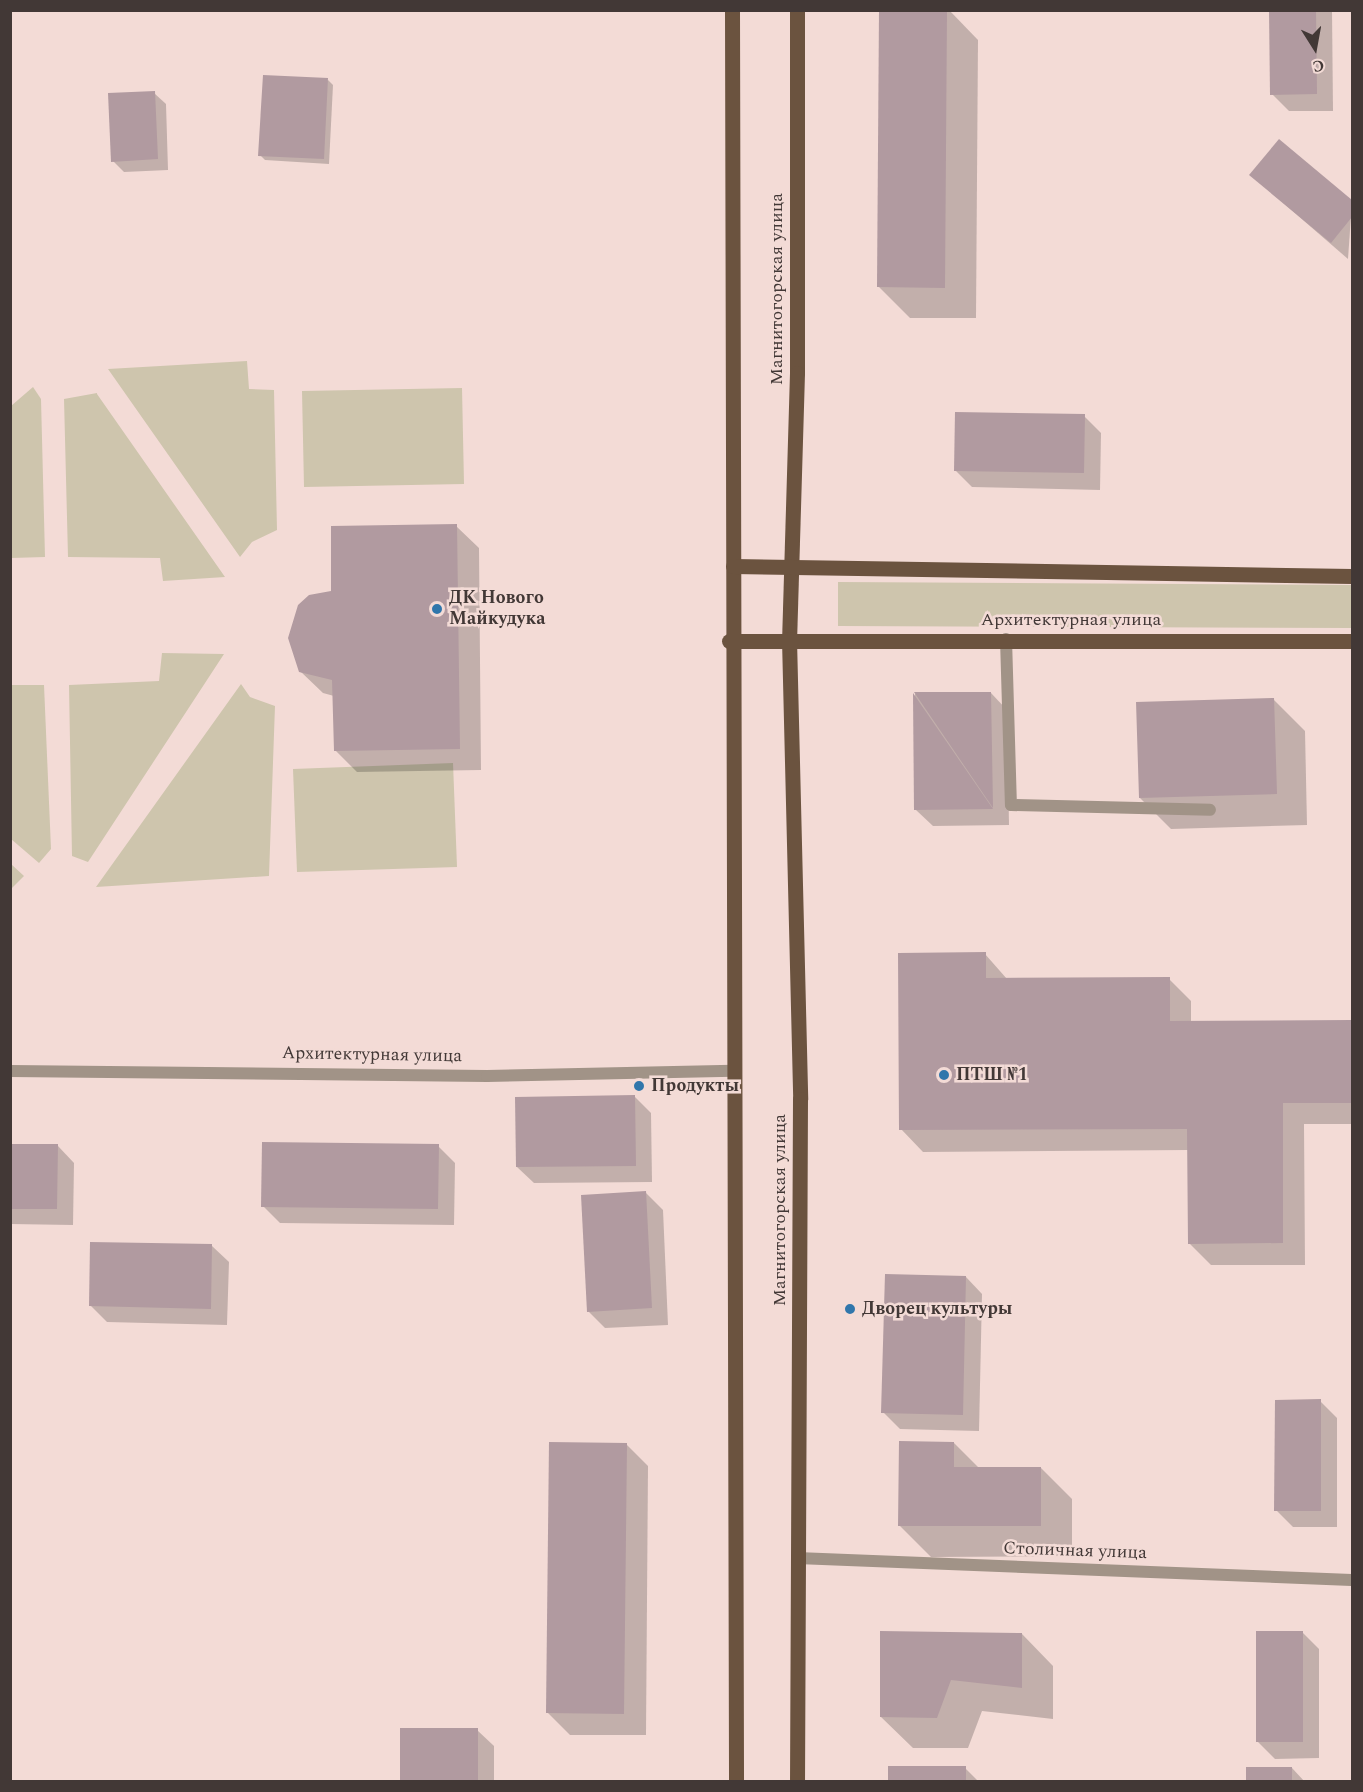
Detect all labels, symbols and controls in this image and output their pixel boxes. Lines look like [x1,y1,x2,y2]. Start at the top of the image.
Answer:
north arrow [1285,18,1345,78]
text: С [1311,53,1326,79]
street label: Магнитогорская улица [766,193,788,385]
place label: ДК Нового Майкудука [449,588,545,630]
marker: ДК Нового Майкудука [430,602,444,616]
street label: Архитектурная улица [981,609,1161,631]
street label: Архитектурная улица [282,1043,462,1067]
place label: ПТШ №1 [956,1064,1028,1086]
marker: ПТШ №1 [937,1068,951,1082]
place label: Продукты [651,1075,739,1097]
marker: Продукты [632,1079,646,1093]
street label: Магнитогорская улица [769,1114,791,1306]
place label: Дворец культуры [862,1298,1012,1320]
marker: Дворец культуры [843,1302,857,1316]
street label: Столичная улица [1003,1538,1147,1564]

